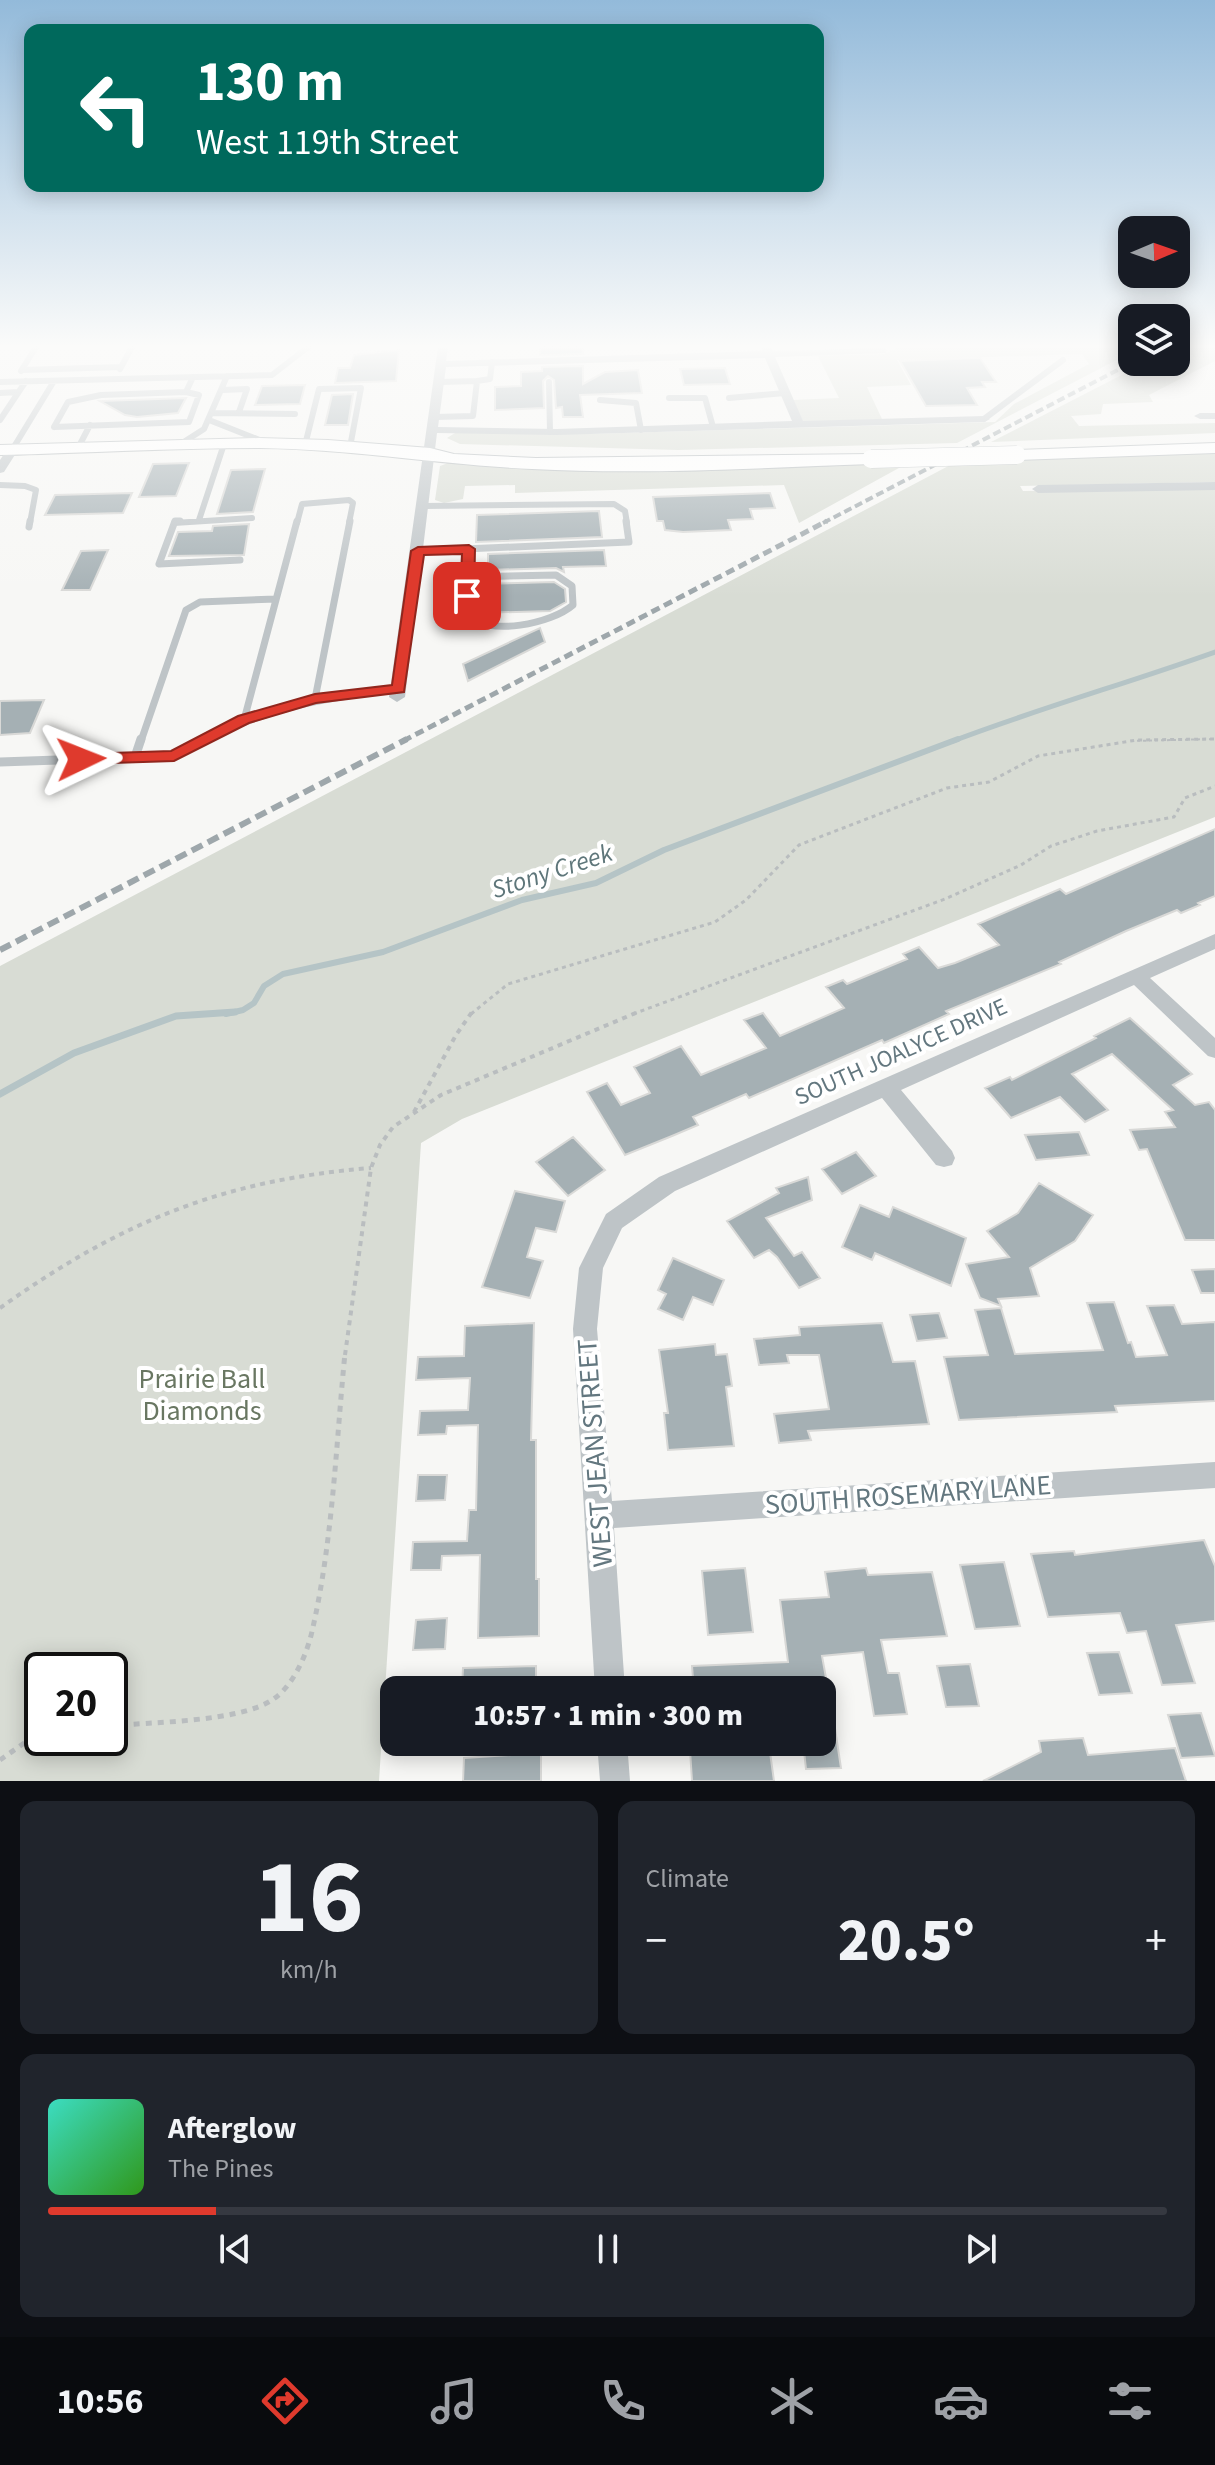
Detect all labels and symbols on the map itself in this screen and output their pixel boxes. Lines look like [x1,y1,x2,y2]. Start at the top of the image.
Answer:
north arrow [1118,216,1190,288]
pin [433,562,501,630]
position arrow [39,717,123,801]
water label: Stony Creek [487,834,618,908]
street label: SOUTH JOALYCE DRIVE [789,989,1013,1115]
street label: WEST JEAN STREET [567,1338,623,1568]
park label: Prairie Ball Diamonds [139,1359,265,1431]
street label: SOUTH ROSEMARY LANE [764,1465,1052,1525]
speed limit sign: 20 [24,1652,128,1756]

